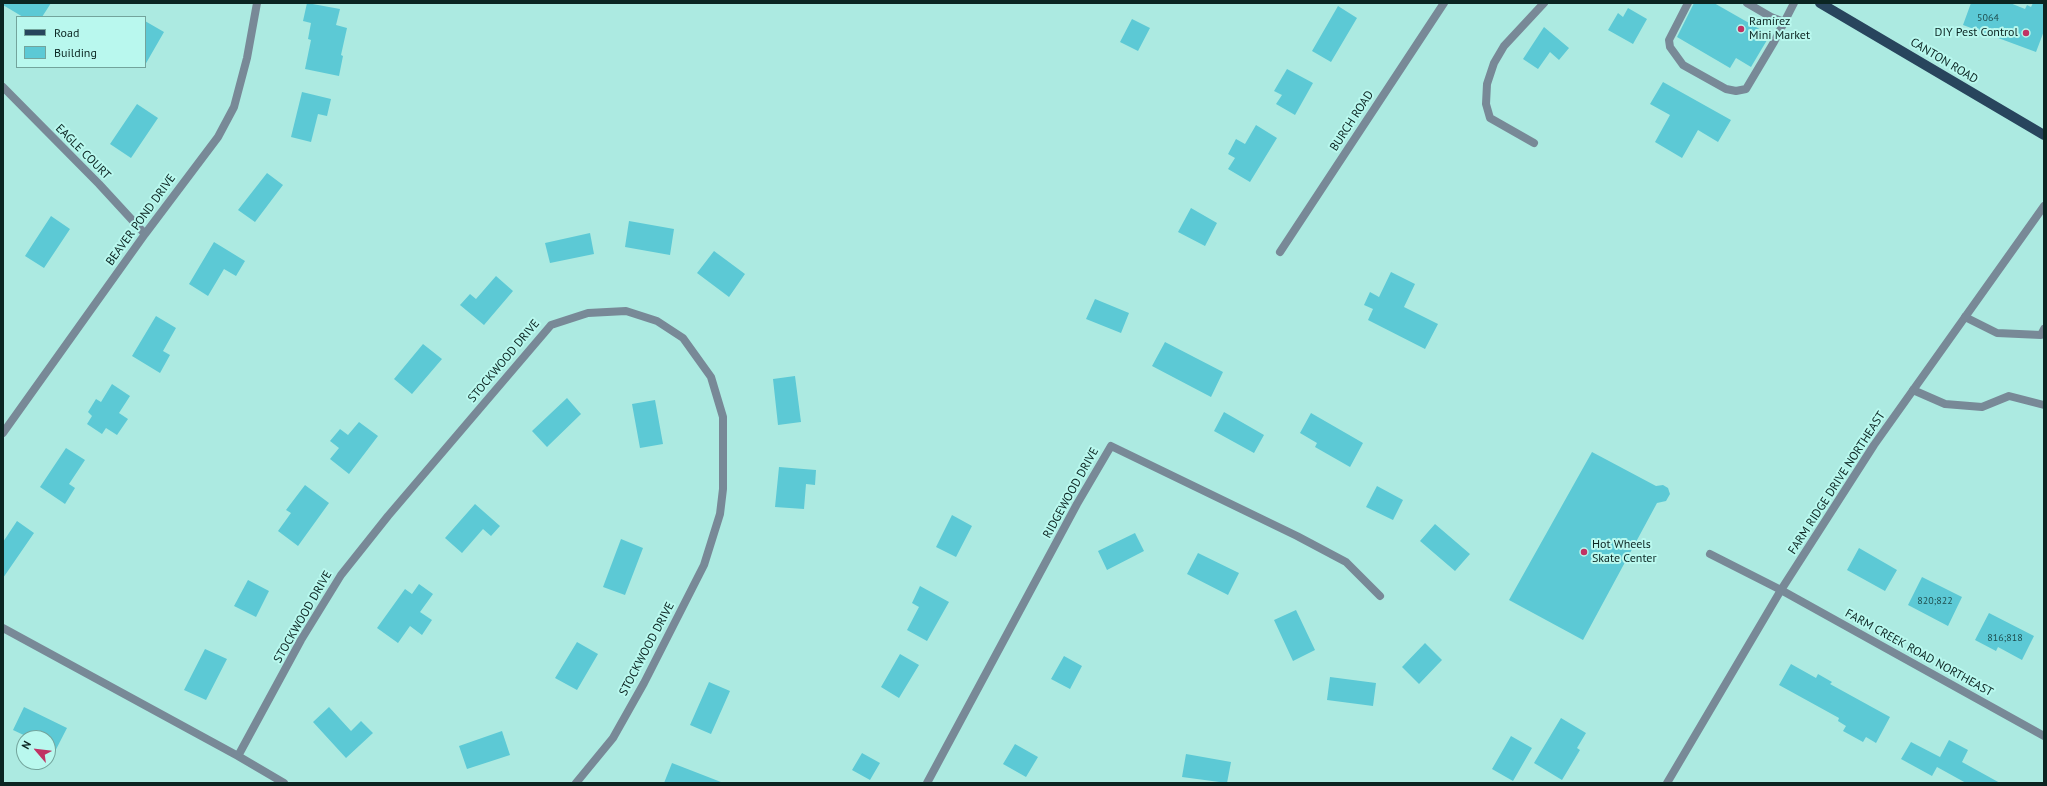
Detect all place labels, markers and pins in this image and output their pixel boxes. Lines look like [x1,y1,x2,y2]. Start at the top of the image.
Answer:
place label: Ramírez Mini Market [1749,15,1810,43]
marker: Ramírez Mini Market [1736,24,1746,34]
place label: DIY Pest Control [1935,26,2018,40]
marker: DIY Pest Control [2021,28,2031,38]
place label: Hot Wheels Skate Center [1592,538,1657,566]
marker: Hot Wheels Skate Center [1579,547,1589,557]

